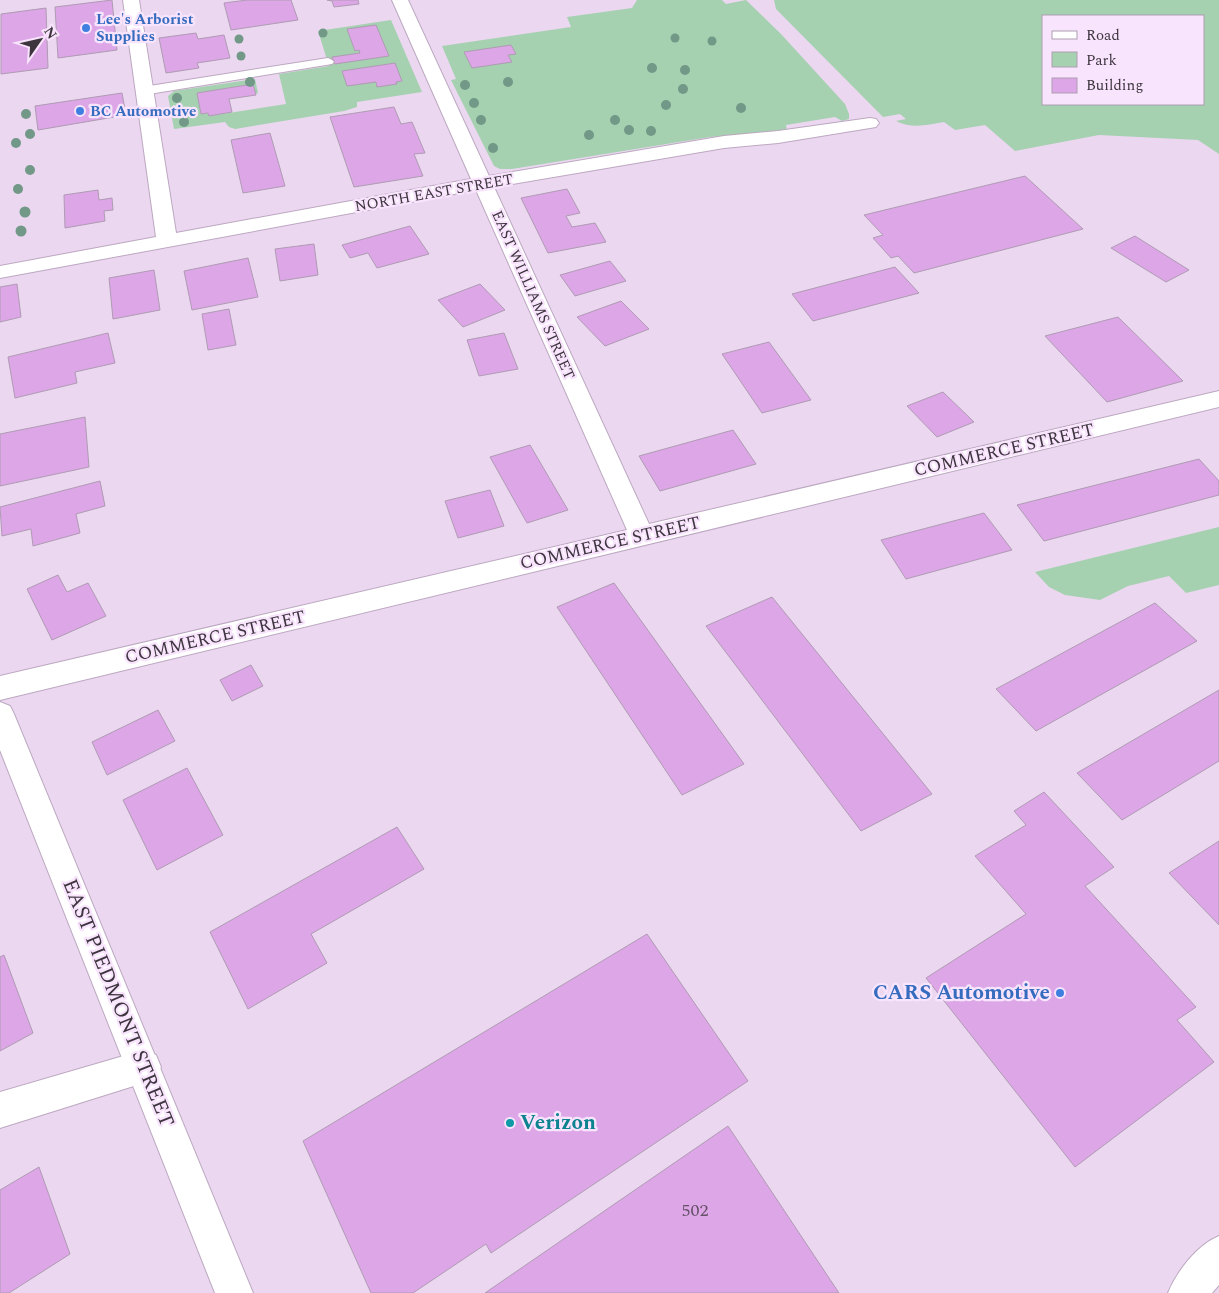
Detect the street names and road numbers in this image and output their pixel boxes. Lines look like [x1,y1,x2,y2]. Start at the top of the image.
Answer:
street label: NORTH EAST STREET [353,168,515,218]
street label: EAST WILLIAMS STREET [485,207,581,383]
street label: COMMERCE STREET [911,416,1097,484]
street label: COMMERCE STREET [517,509,703,577]
street label: COMMERCE STREET [122,603,308,671]
street label: EAST PIEDMONT STREET [53,874,183,1132]

